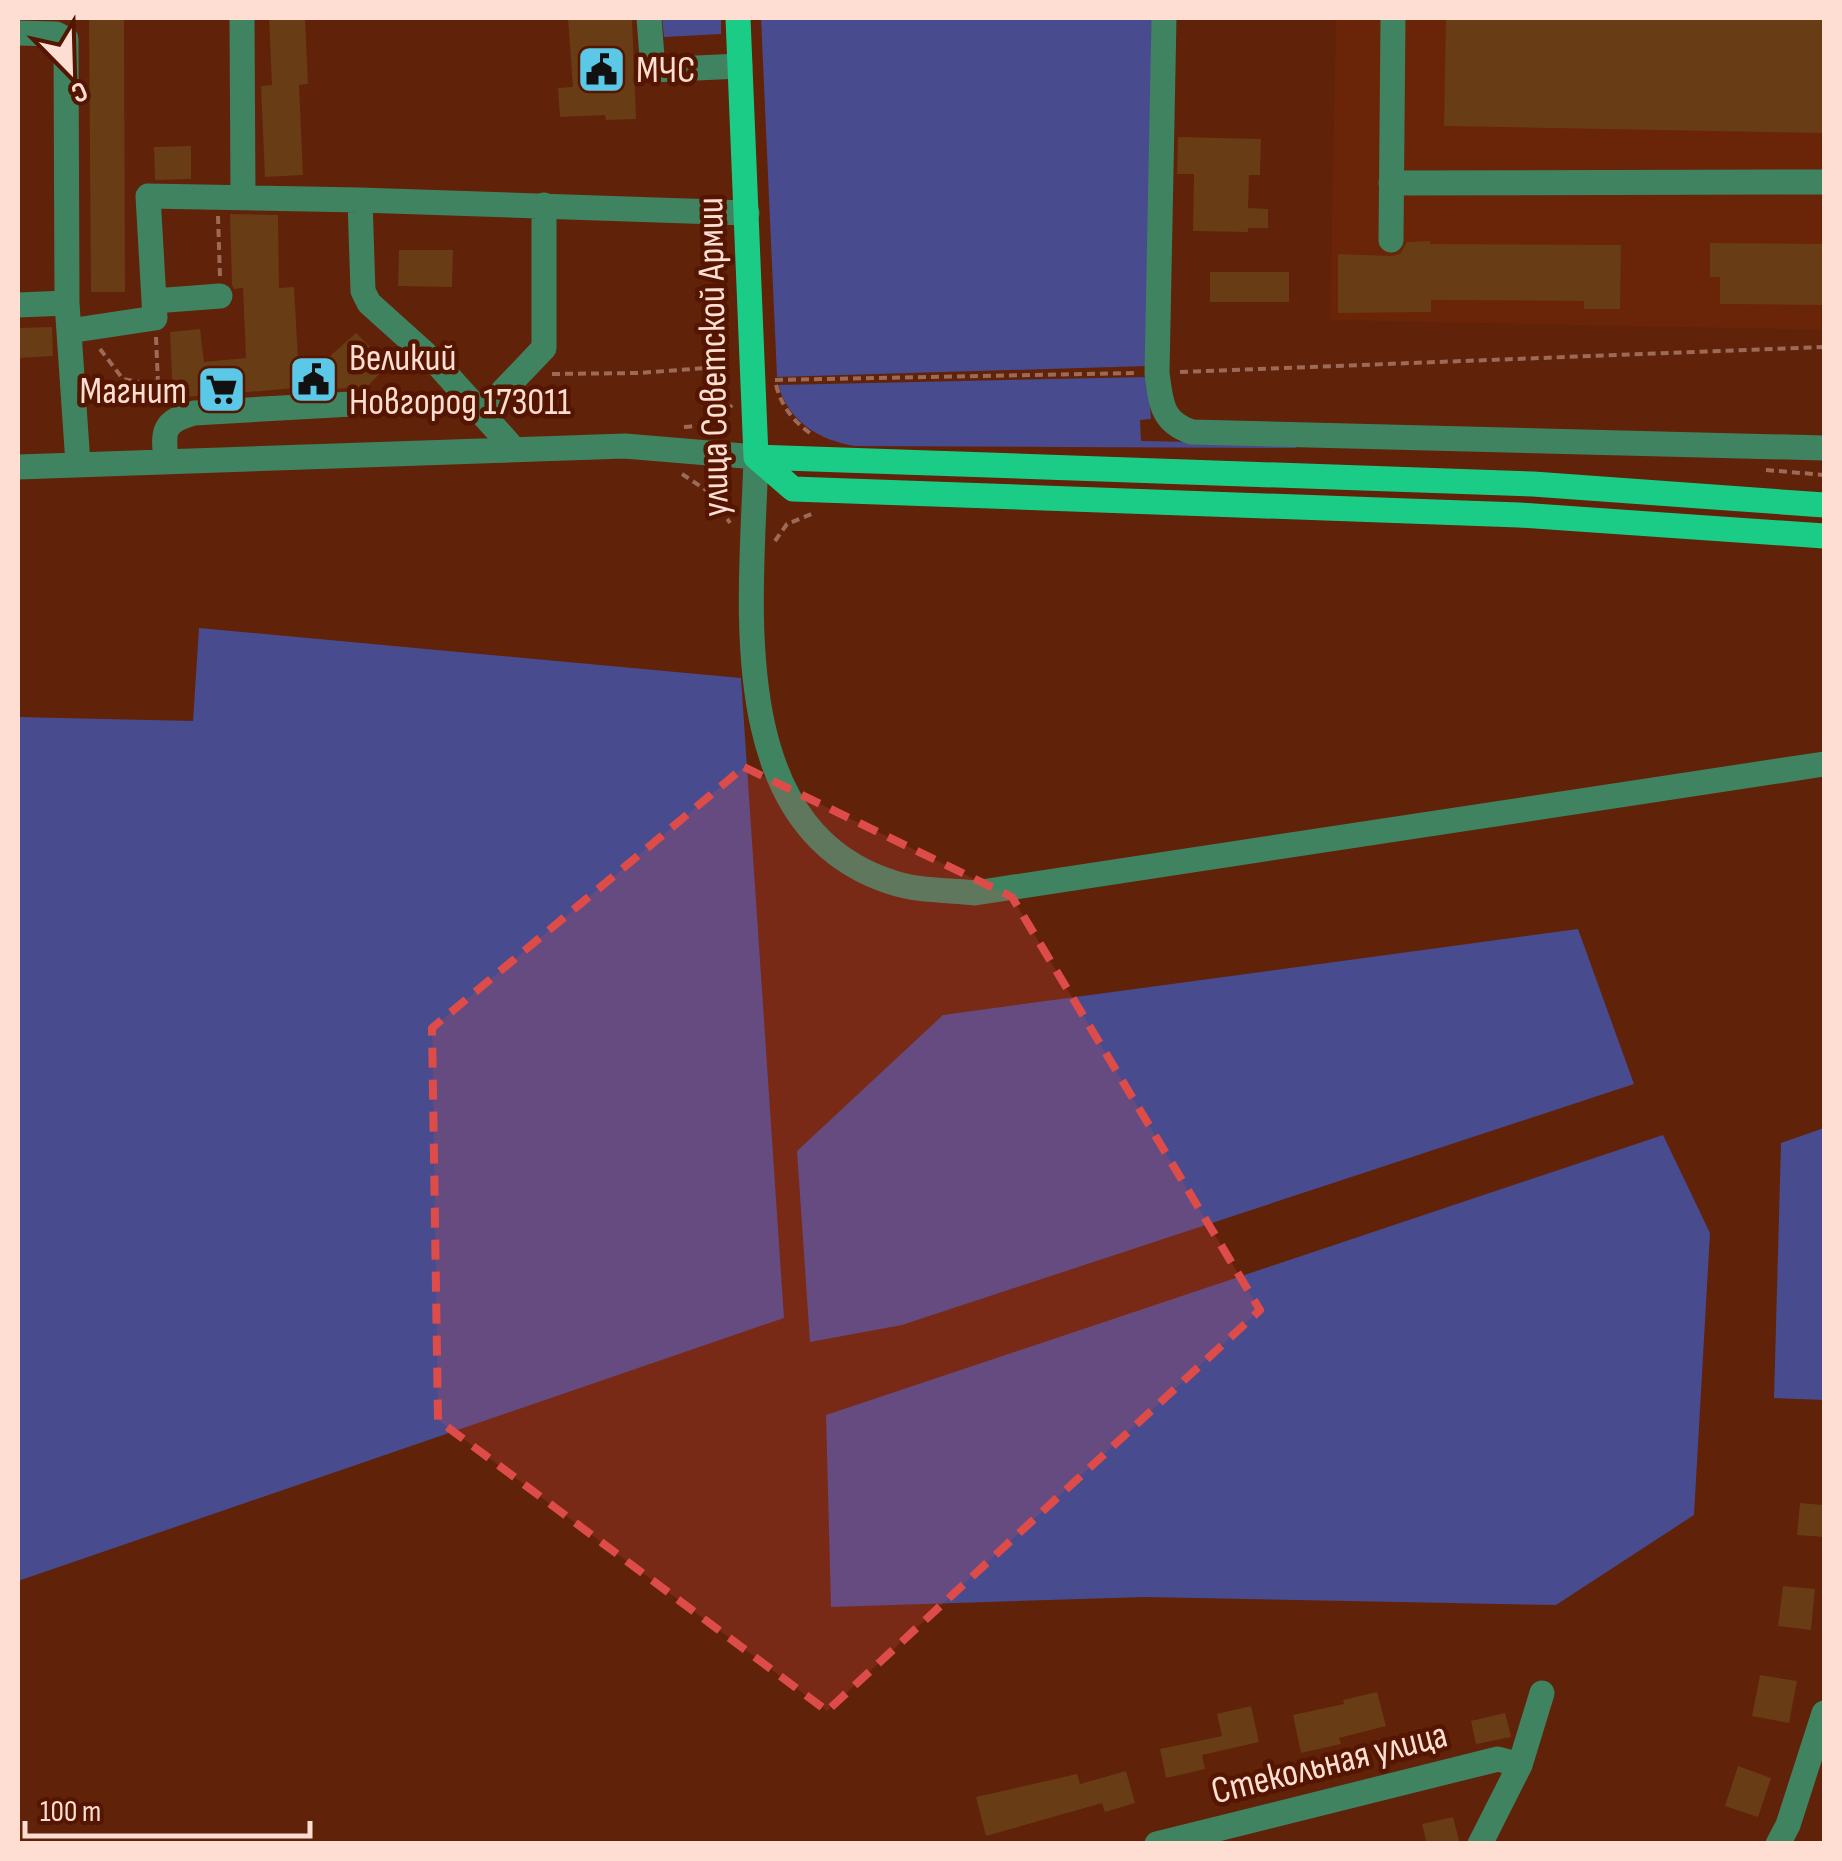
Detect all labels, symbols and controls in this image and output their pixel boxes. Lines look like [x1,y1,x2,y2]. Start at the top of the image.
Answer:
north arrow [20,20,120,120]
public building icon: МЧС [575,43,627,95]
place label: МЧС [636,48,695,93]
text: С [66,74,92,110]
street label: улица Советской Армии [688,197,739,517]
place label: Великий Новгород 173011 [349,336,571,425]
public building icon: Великий Новгород 173011 [288,353,340,405]
supermarket icon: Магнит [196,364,248,416]
place label: Магнит [80,369,187,414]
street label: Стекольная улица [1207,1712,1452,1814]
scale bar [25,1776,310,1838]
text: 100 m [40,1794,101,1830]

